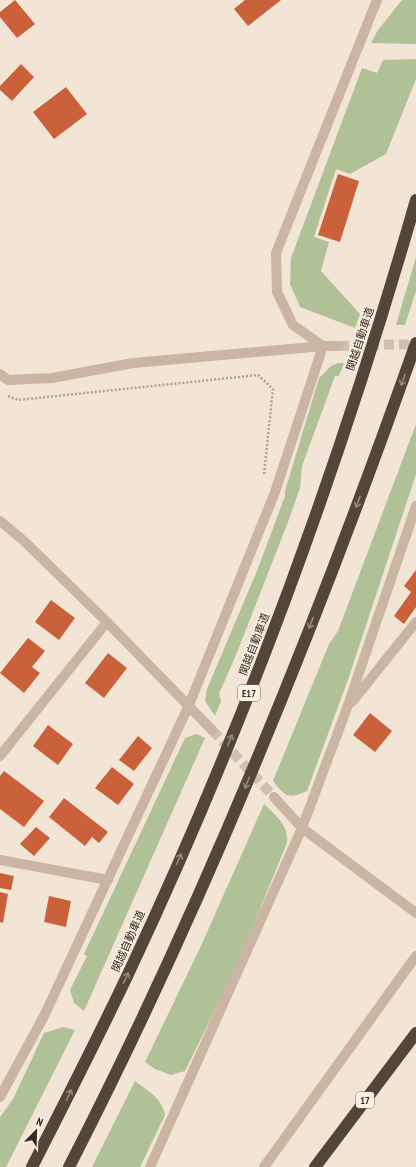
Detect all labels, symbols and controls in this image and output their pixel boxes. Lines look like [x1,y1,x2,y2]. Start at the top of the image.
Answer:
street label: 関越自動車道 [343,305,377,373]
one-way arrow [398,374,406,386]
one-way arrow [354,496,361,509]
street label: 関越自動車道 [236,611,272,677]
one-way arrow [307,617,315,629]
road number: E17 [238,685,260,701]
one-way arrow [226,734,234,746]
one-way arrow [243,776,250,788]
one-way arrow [176,854,183,866]
street label: 関越自動車道 [108,908,148,974]
one-way arrow [123,972,130,984]
one-way arrow [66,1089,73,1101]
road number: 17 [356,1092,374,1108]
north arrow [16,1111,56,1151]
text: N [34,1114,45,1129]

